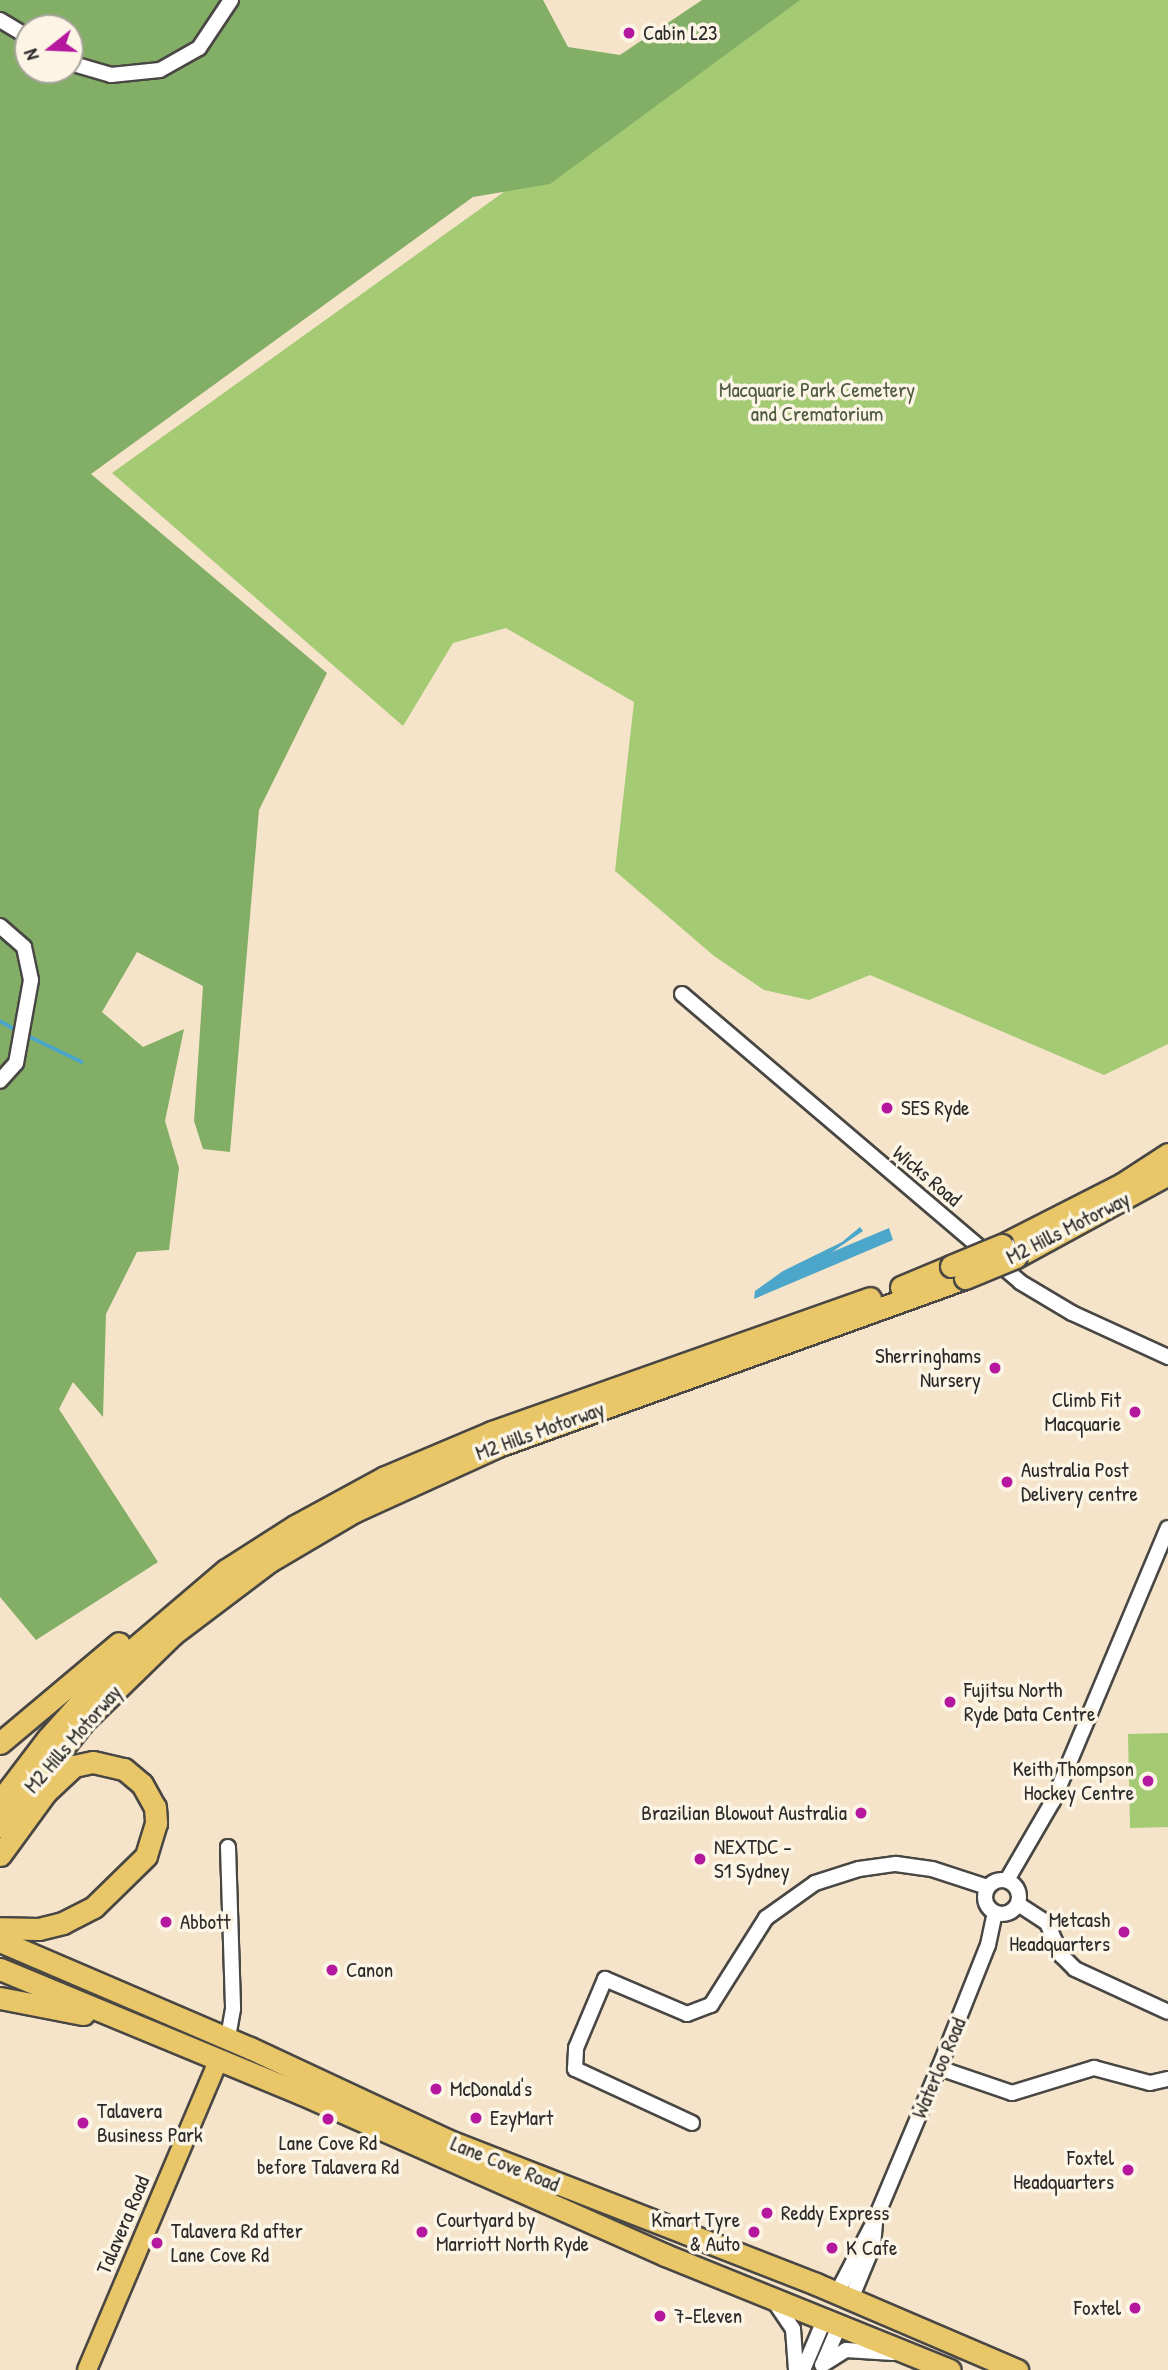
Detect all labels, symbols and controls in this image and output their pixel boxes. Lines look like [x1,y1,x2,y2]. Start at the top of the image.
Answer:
north arrow [14,14,84,84]
place label: Cabin L23 [643,20,717,46]
marker: Cabin L23 [621,25,637,41]
text: N [17,46,45,64]
park label: Macquarie Park Cemetery and Crematorium [719,377,915,427]
place label: SES Ryde [901,1095,969,1121]
marker: SES Ryde [879,1100,895,1116]
street label: Wicks Road [888,1140,966,1212]
street label: M2 Hills Motorway [1002,1186,1134,1270]
place label: Sherringhams Nursery [875,1343,981,1393]
marker: Sherringhams Nursery [987,1360,1003,1376]
place label: Climb Fit Macquarie [1045,1387,1121,1437]
street label: M2 Hills Motorway [472,1396,608,1466]
marker: Climb Fit Macquarie [1127,1404,1143,1420]
place label: Australia Post Delivery centre [1021,1457,1138,1507]
marker: Australia Post Delivery centre [999,1474,1015,1490]
place label: Fujitsu North Ryde Data Centre [964,1677,1095,1727]
street label: M2 Hills Motorway [19,1680,127,1798]
marker: Fujitsu North Ryde Data Centre [942,1694,958,1710]
place label: Keith Thompson Hockey Centre [1013,1756,1134,1806]
marker: Keith Thompson Hockey Centre [1140,1773,1156,1789]
place label: Brazilian Blowout Australia [641,1800,847,1826]
marker: Brazilian Blowout Australia [853,1805,869,1821]
place label: NEXTDC - S1 Sydney [714,1834,792,1884]
marker: NEXTDC - S1 Sydney [692,1851,708,1867]
place label: Metcash Headquarters [1009,1907,1110,1957]
place label: Abbott [180,1909,230,1935]
marker: Abbott [158,1914,174,1930]
marker: Metcash Headquarters [1116,1924,1132,1940]
place label: Canon [346,1957,393,1983]
marker: Canon [324,1962,340,1978]
street label: Waterloo Road [907,2014,971,2122]
place label: McDonald's [450,2076,532,2102]
marker: McDonald's [428,2081,444,2097]
place label: Talavera Business Park [97,2098,203,2148]
place label: EzyMart [490,2105,553,2131]
marker: EzyMart [468,2110,484,2126]
marker: Lane Cove Rd before Talavera Rd [320,2111,336,2127]
marker: Talavera Business Park [75,2115,91,2131]
place label: Lane Cove Rd before Talavera Rd [257,2130,399,2180]
street label: Lane Cove Road [447,2131,563,2197]
place label: Foxtel Headquarters [1013,2145,1114,2195]
marker: Foxtel Headquarters [1120,2162,1136,2178]
street label: Talavera Road [91,2172,155,2278]
place label: Reddy Express [781,2200,889,2226]
marker: Reddy Express [759,2205,775,2221]
place label: Courtyard by Marriott North Ryde [436,2207,589,2257]
place label: Kmart Tyre & Auto [651,2207,740,2257]
place label: Talavera Rd after Lane Cove Rd [171,2218,303,2268]
marker: Courtyard by Marriott North Ryde [414,2224,430,2240]
marker: Kmart Tyre & Auto [746,2224,762,2240]
marker: Talavera Rd after Lane Cove Rd [149,2235,165,2251]
place label: K Cafe [846,2235,897,2261]
marker: K Cafe [824,2240,840,2256]
place label: Foxtel [1074,2295,1121,2321]
marker: Foxtel [1127,2300,1143,2316]
place label: 7-Eleven [674,2303,742,2329]
marker: 7-Eleven [652,2308,668,2324]

